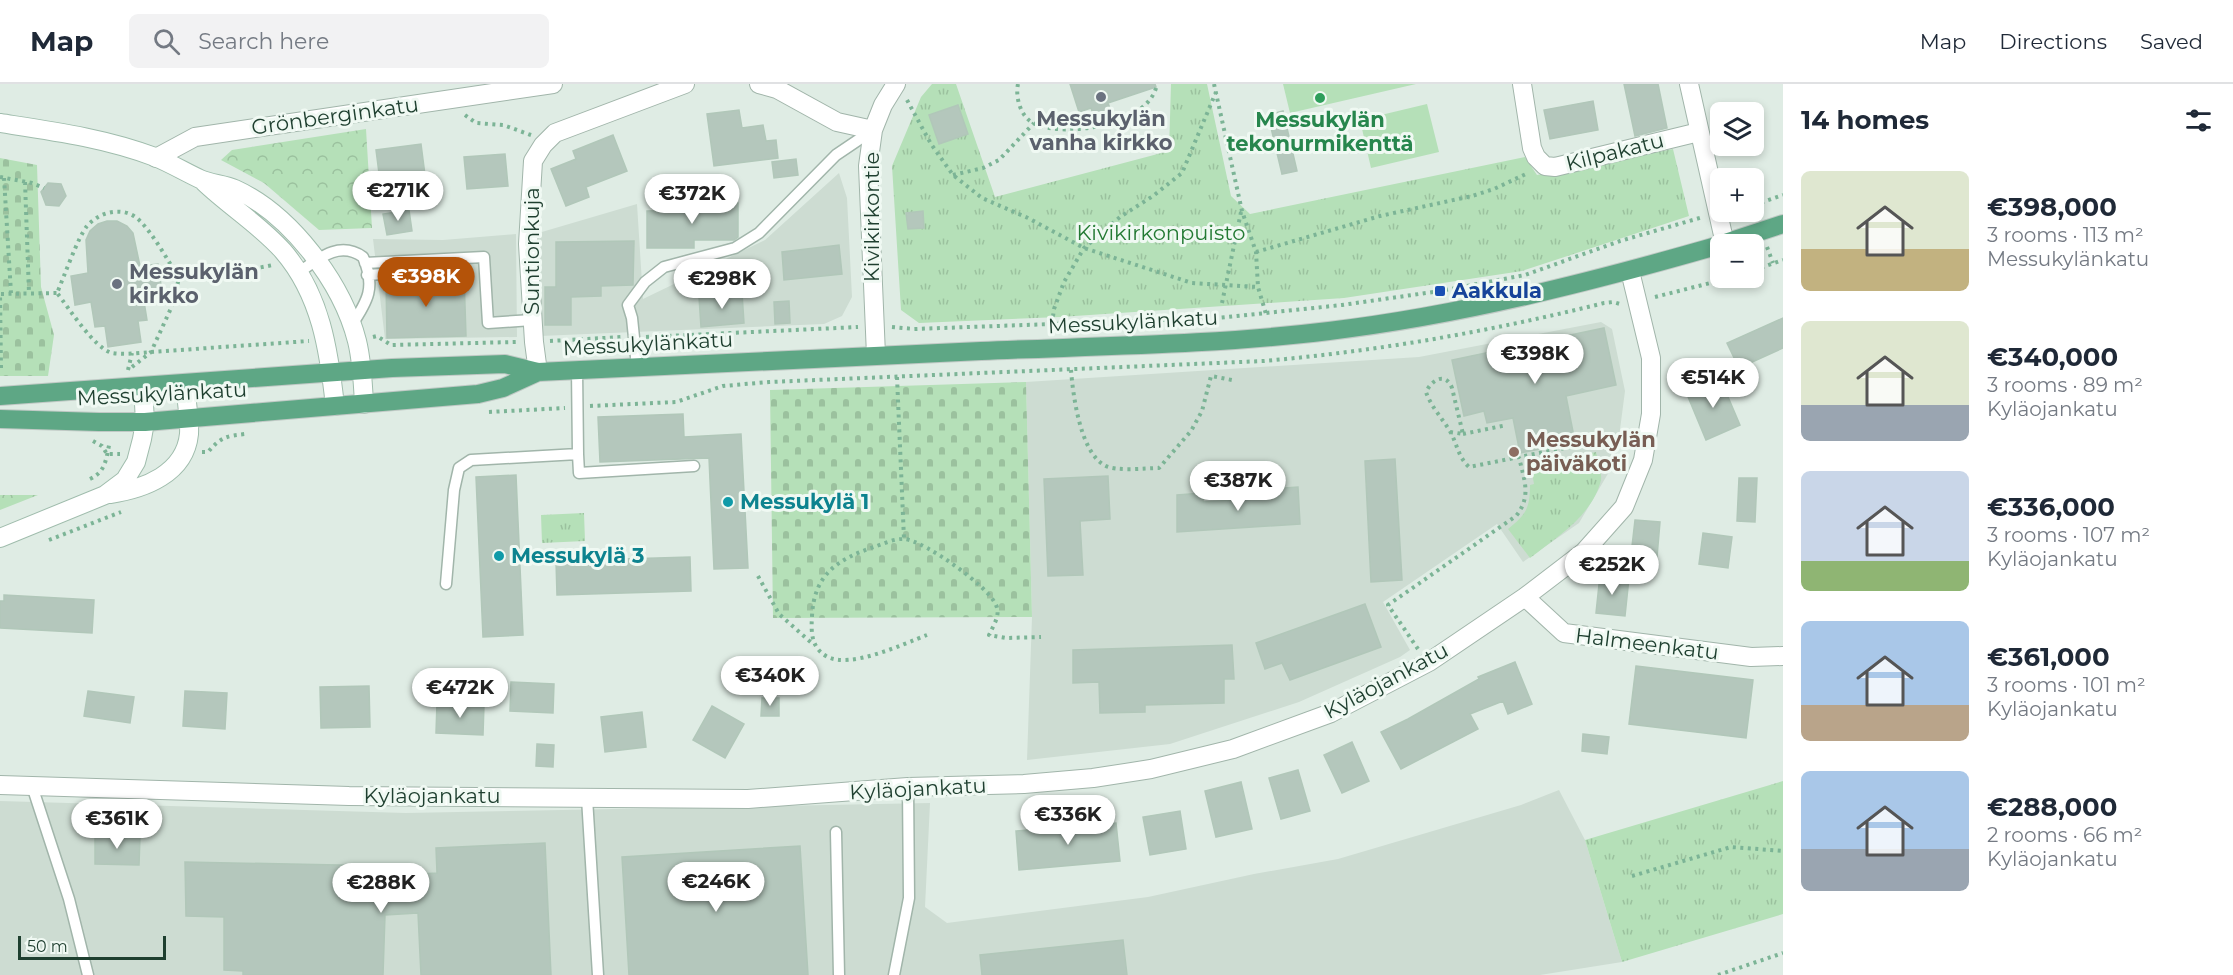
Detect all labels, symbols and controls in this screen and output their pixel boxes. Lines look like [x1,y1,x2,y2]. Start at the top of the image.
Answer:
search box [129,14,549,68]
text: Map [30,24,93,58]
icon: search [150,25,183,58]
text: Search here [198,28,329,55]
text: Map [1920,29,1966,54]
text: Directions [1999,29,2107,54]
text: Saved [2140,29,2203,54]
marker: Messukylän vanha kirkko [1094,90,1108,104]
street label: Grönberginkatu [250,91,420,140]
marker: Messukylän tekonurmikenttä [1313,91,1327,105]
map controls [1710,102,1764,288]
button: layers [1710,102,1764,156]
text: 14 homes [1801,104,1929,136]
icon: filters [2182,104,2215,137]
place label: Messukylän vanha kirkko [1029,106,1173,155]
place label: Messukylän tekonurmikenttä [1227,107,1413,156]
street label: Kilpakatu [1563,127,1667,176]
street label: Kivikirkontie [859,152,884,282]
button: + [1710,168,1764,222]
pin: €271K [356,171,440,222]
pin: €372K [650,174,734,225]
text: €271K [366,178,430,202]
text: €372K [659,181,725,205]
street label: Suntionkuja [519,187,544,315]
text: €398,000 [1987,191,2117,223]
icon: home [1849,195,1921,267]
park label: Kivikirkonpuisto [1076,220,1246,245]
text: 3 rooms · 113 m² [1987,223,2144,247]
button: − [1710,234,1764,288]
text: Messukylänkatu [1987,247,2149,271]
pin: €398K [384,257,468,308]
place label: Messukylän kirkko [129,259,259,308]
pin: €298K [680,259,764,310]
text: €398K [392,264,460,288]
text: €298K [688,266,756,290]
marker: Messukylän kirkko [110,277,124,291]
place label: Aakkula [1451,278,1542,303]
marker: Aakkula [1433,284,1447,298]
street label: Messukylänkatu [1047,305,1219,338]
street label: Messukylänkatu [562,327,734,360]
pin: €398K [1493,334,1577,385]
text: €398K [1501,341,1569,365]
text: €340,000 [1987,341,2118,373]
icon: home [1849,345,1921,417]
pin: €514K [1671,358,1755,409]
text: €514K [1681,365,1745,389]
text: 3 rooms · 89 m² [1987,373,2143,397]
street label: Messukylänkatu [76,377,248,410]
text: Kyläojankatu [1987,397,2118,421]
place label: Messukylän päiväkoti [1526,427,1656,476]
marker: Messukylän päiväkoti [1507,445,1521,459]
pin: €387K [1196,461,1280,512]
text: €387K [1204,468,1272,492]
place label: Messukylä 1 [740,489,869,514]
text: €336,000 [1987,491,2115,523]
marker: Messukylä 1 [721,495,735,509]
icon: home [1849,495,1921,567]
text: 3 rooms · 107 m² [1987,523,2150,547]
place label: Messukylä 3 [511,543,645,568]
pin: €252K [1570,545,1654,596]
text: Kyläojankatu [1987,547,2118,571]
marker: Messukylä 3 [492,549,506,563]
text: €252K [1579,552,1645,576]
street label: Halmeenkatu [1574,622,1720,665]
street label: Kyläojankatu [1319,637,1452,724]
text: €361,000 [1987,641,2110,673]
icon: home [1849,645,1921,717]
pin: €340K [728,656,812,707]
text: €340K [735,663,805,687]
pin: €472K [418,668,502,719]
text: 3 rooms · 101 m² [1987,673,2146,697]
text: €472K [426,675,494,699]
text: Kyläojankatu [1987,697,2118,721]
street label: Kyläojankatu [849,772,987,805]
street label: Kyläojankatu [363,783,501,808]
text: €288,000 [1987,791,2117,823]
pin: €336K [1026,795,1110,846]
icon: home [1849,795,1921,867]
pin: €361K [75,799,159,850]
text: €336K [1034,802,1102,826]
text: €361K [85,806,149,830]
text: 2 rooms · 66 m² [1987,823,2142,847]
text: Kyläojankatu [1987,847,2118,871]
pin: €246K [674,862,758,913]
pin: €288K [339,863,423,914]
text: €246K [681,869,751,893]
text: €288K [346,870,416,894]
scale bar [18,933,166,960]
text: 50 m [27,937,68,956]

